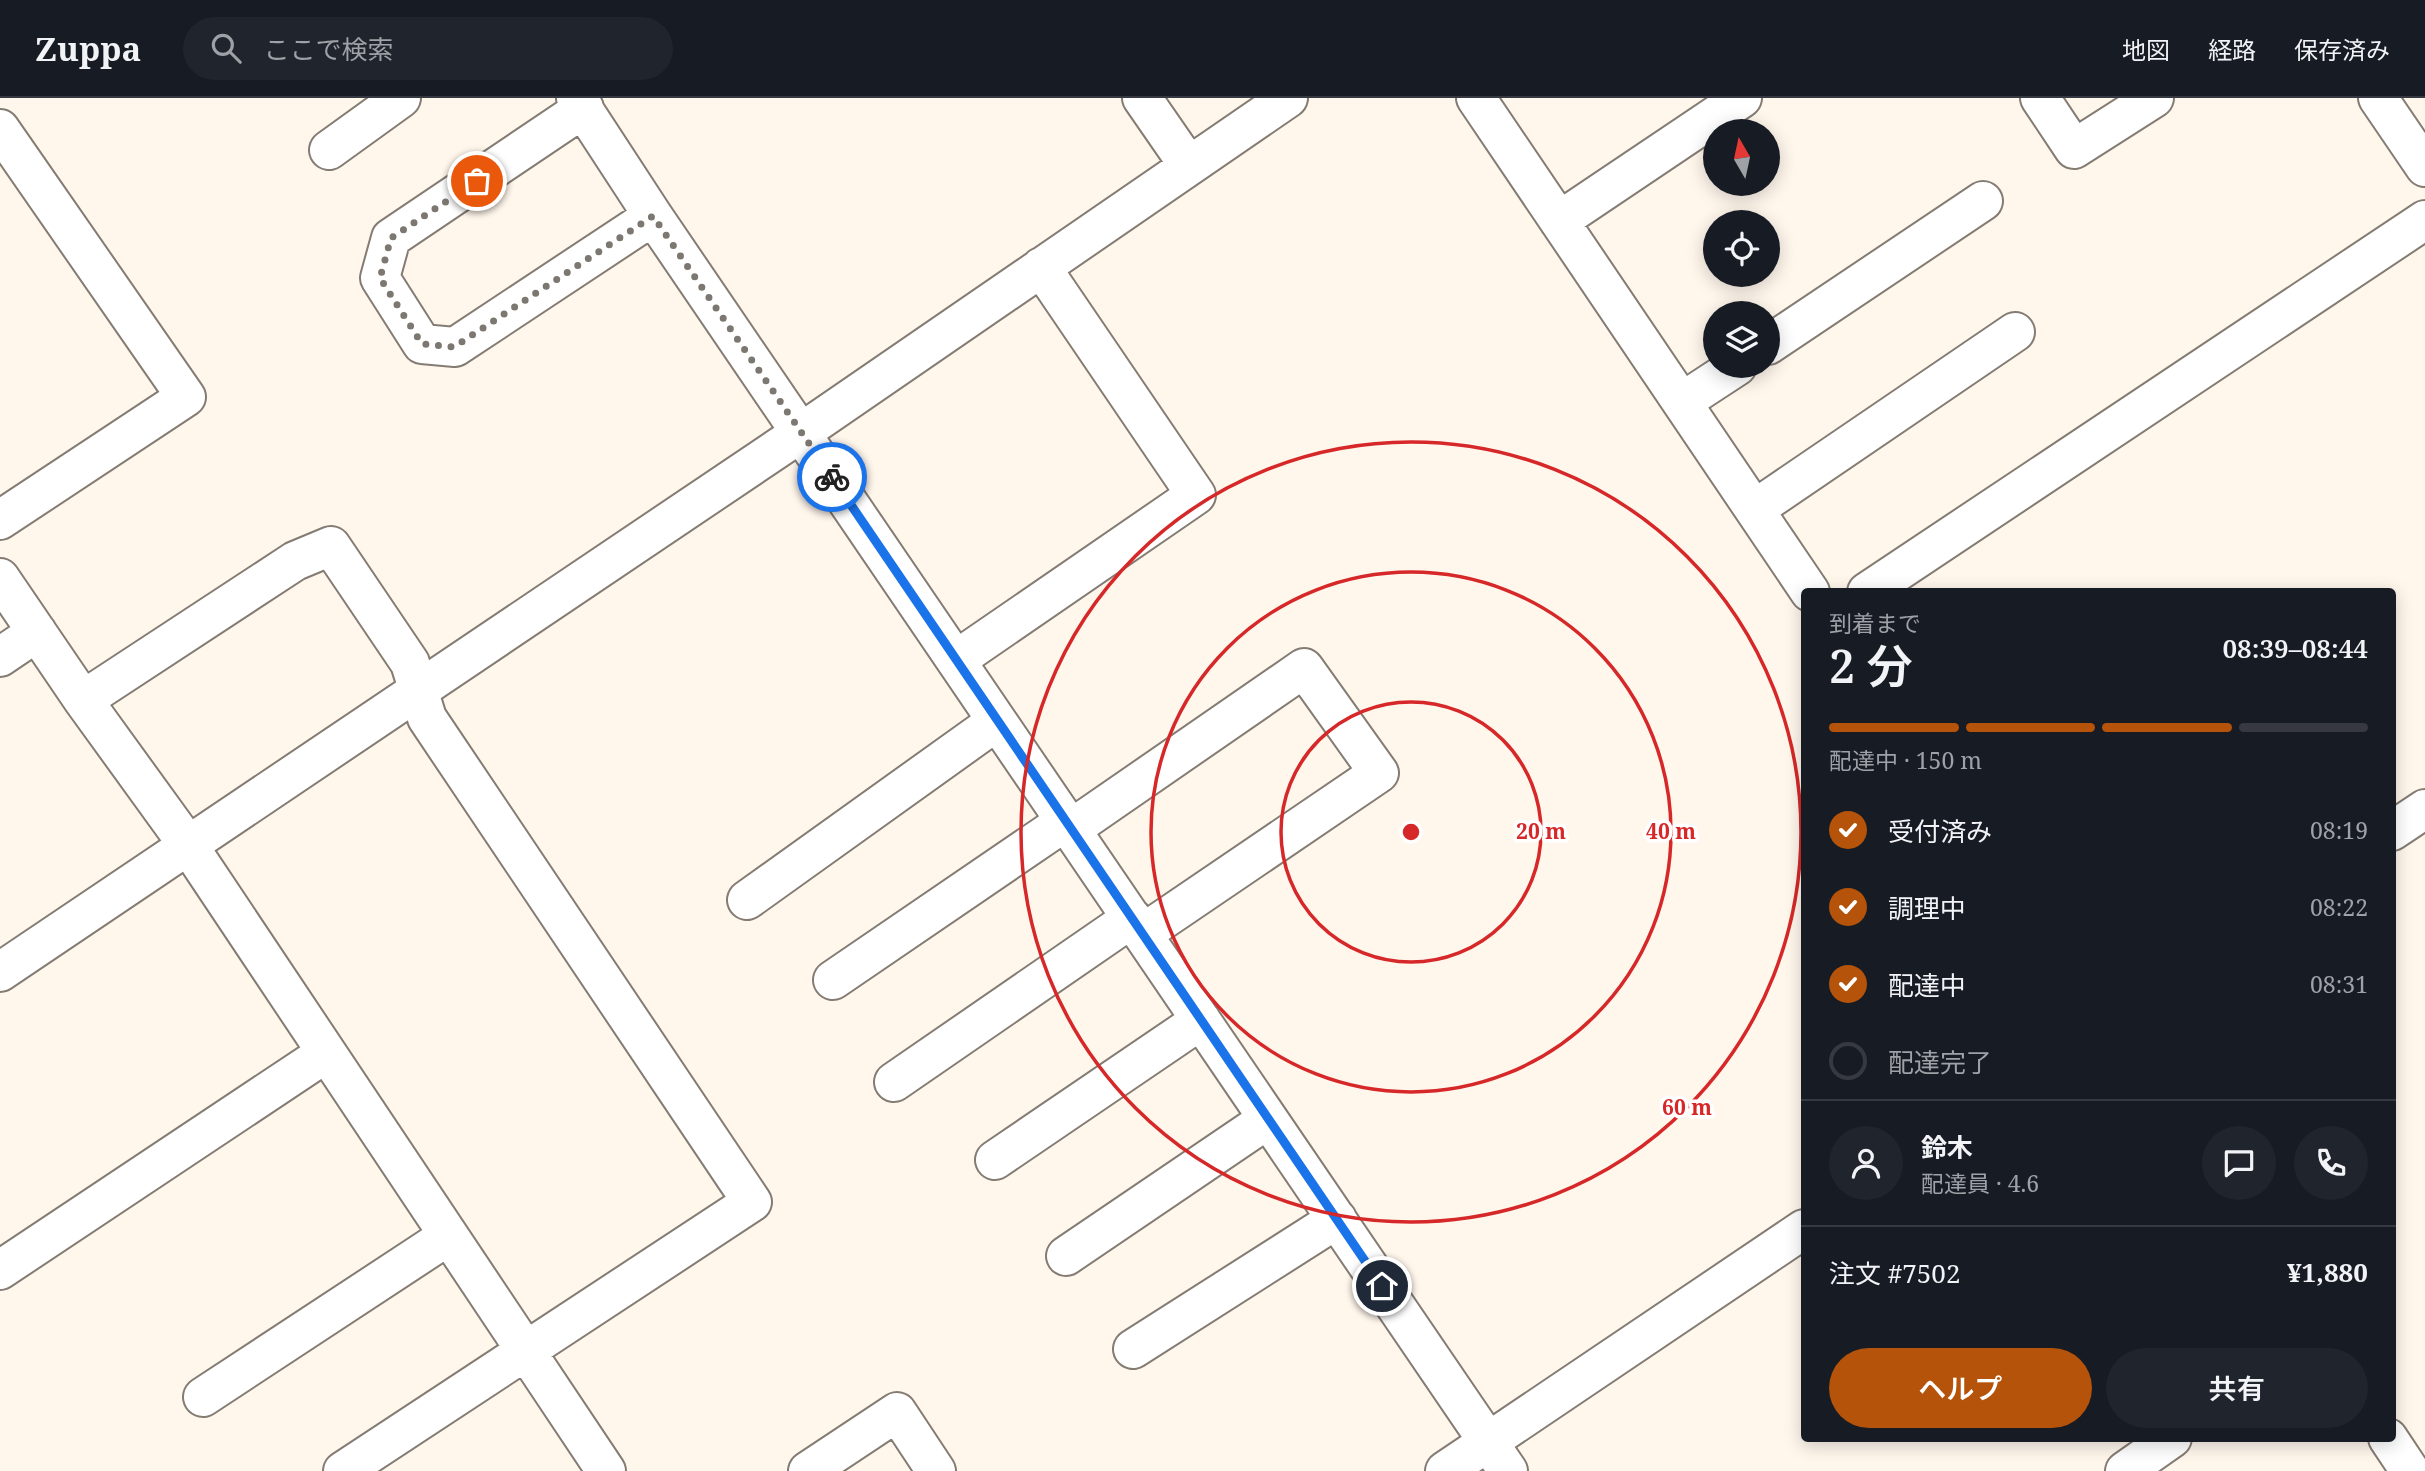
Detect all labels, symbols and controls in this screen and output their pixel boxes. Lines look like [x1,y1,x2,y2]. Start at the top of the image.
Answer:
search box [183,17,673,80]
text: Zuppa [35,26,141,71]
icon: search [207,29,245,67]
text: ここで検索 [263,31,393,67]
text: 地図 [2122,33,2170,66]
text: 経路 [2208,33,2256,66]
text: 保存済み [2294,33,2390,66]
north arrow [1703,119,1780,196]
map controls [1703,119,1780,378]
pin [447,151,507,211]
icon: bag [458,162,496,200]
button: locate [1703,210,1780,287]
button: layers [1703,301,1780,378]
courier [797,442,867,512]
icon: bike [813,458,851,496]
text: 到着まで [1829,607,1921,639]
text: 08:39–08:44 [2222,630,2368,666]
text: 2 分 [1829,634,1913,696]
text: 配達中 · 150 m [1829,744,1982,776]
icon: check [1829,811,1867,849]
text: 受付済み [1888,813,1992,849]
text: 08:19 [2310,814,2368,846]
text: 20 m [1516,817,1566,845]
text: 40 m [1646,817,1696,845]
centre of rings [1399,820,1423,844]
icon: check [1829,888,1867,926]
text: 調理中 [1888,890,1966,926]
text: 08:22 [2310,891,2368,923]
icon: check [1829,965,1867,1003]
text: 配達中 [1888,967,1966,1003]
text: 08:31 [2310,968,2368,1000]
text: 配達完了 [1888,1044,1992,1080]
text: 60 m [1662,1093,1712,1121]
button: person [1829,1126,1903,1200]
button: chat [2202,1126,2276,1200]
button: phone [2294,1126,2368,1200]
text: 鈴木 [1921,1129,1973,1165]
text: 配達員 · 4.6 [1921,1167,2039,1199]
text: ¥1,880 [2287,1254,2368,1290]
text: 注文 #7502 [1829,1255,1960,1291]
pin [1352,1256,1412,1316]
icon: home [1363,1267,1401,1305]
button: ヘルプ [1829,1348,2092,1428]
button: 共有 [2106,1348,2368,1428]

